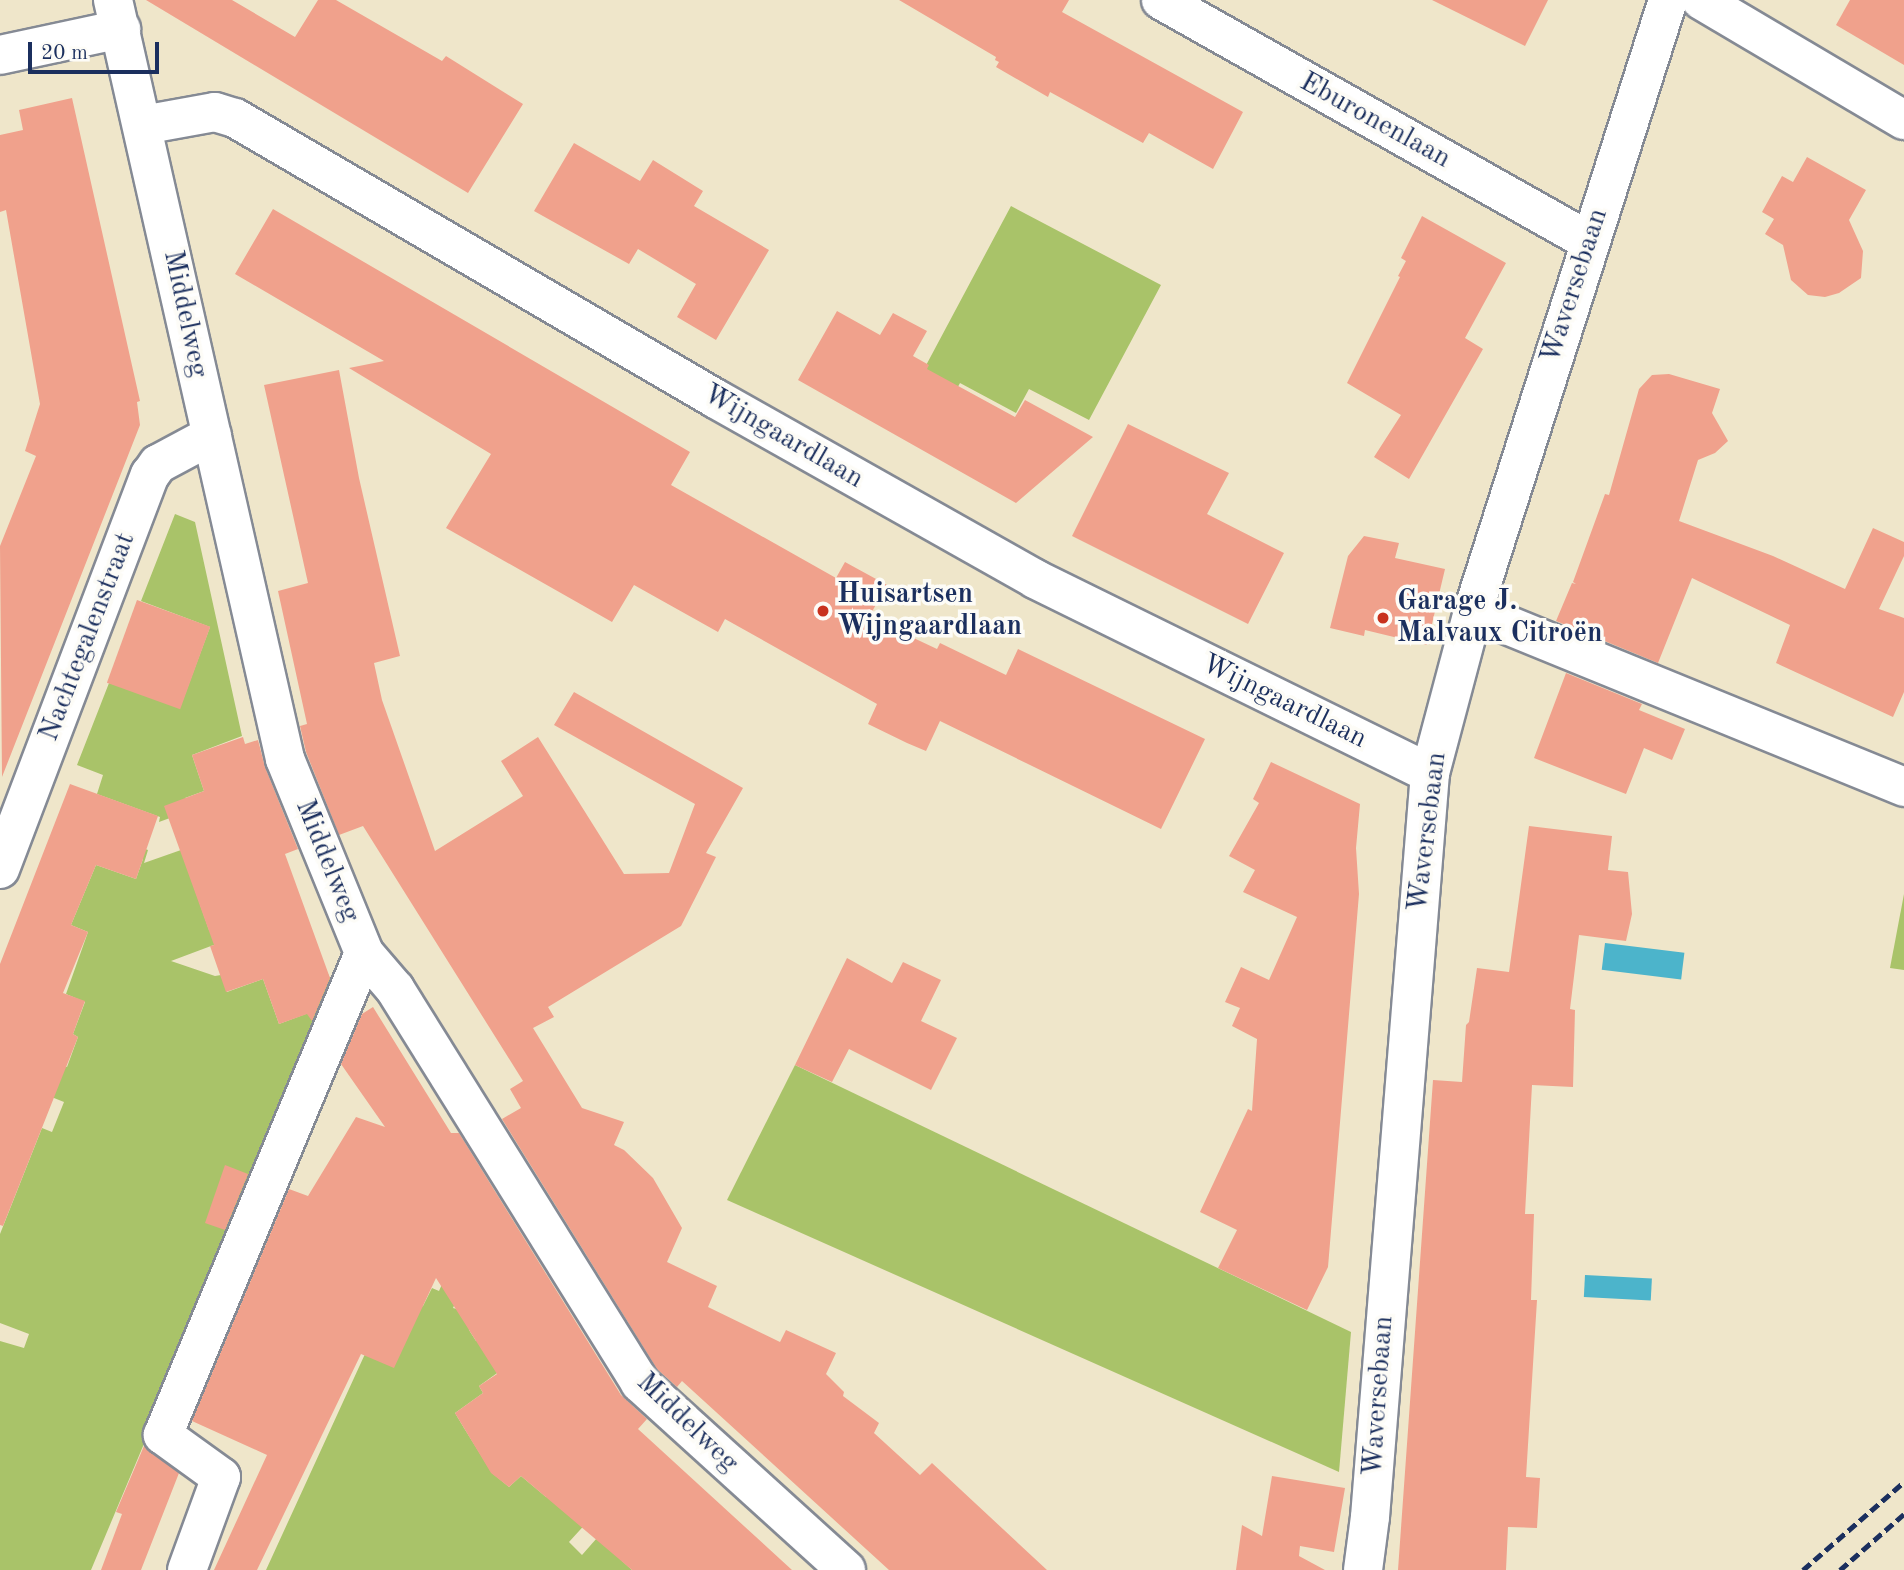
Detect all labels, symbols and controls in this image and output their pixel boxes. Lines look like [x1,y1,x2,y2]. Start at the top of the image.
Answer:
scale bar [32,28,163,72]
text: 20 m [41,43,88,64]
street label: Eburonenlaan [1294,66,1456,176]
street label: Waversebaan [1534,204,1616,368]
street label: Middelweg [155,247,215,381]
street label: Wijngaardlaan [697,378,869,496]
street label: Nachtegalenstraat [33,528,143,746]
place label: Huisartsen Wijngaardlaan [837,578,1022,644]
place label: Garage J. Malvaux Citroën [1397,585,1602,651]
marker: Huisartsen Wijngaardlaan [815,603,831,619]
marker: Garage J. Malvaux Citroën [1375,610,1391,626]
street label: Wijngaardlaan [1196,648,1372,756]
street label: Waversebaan [1402,750,1454,914]
street label: Middelweg [287,795,367,927]
street label: Waversebaan [1357,1315,1401,1477]
street label: Middelweg [629,1366,745,1480]

